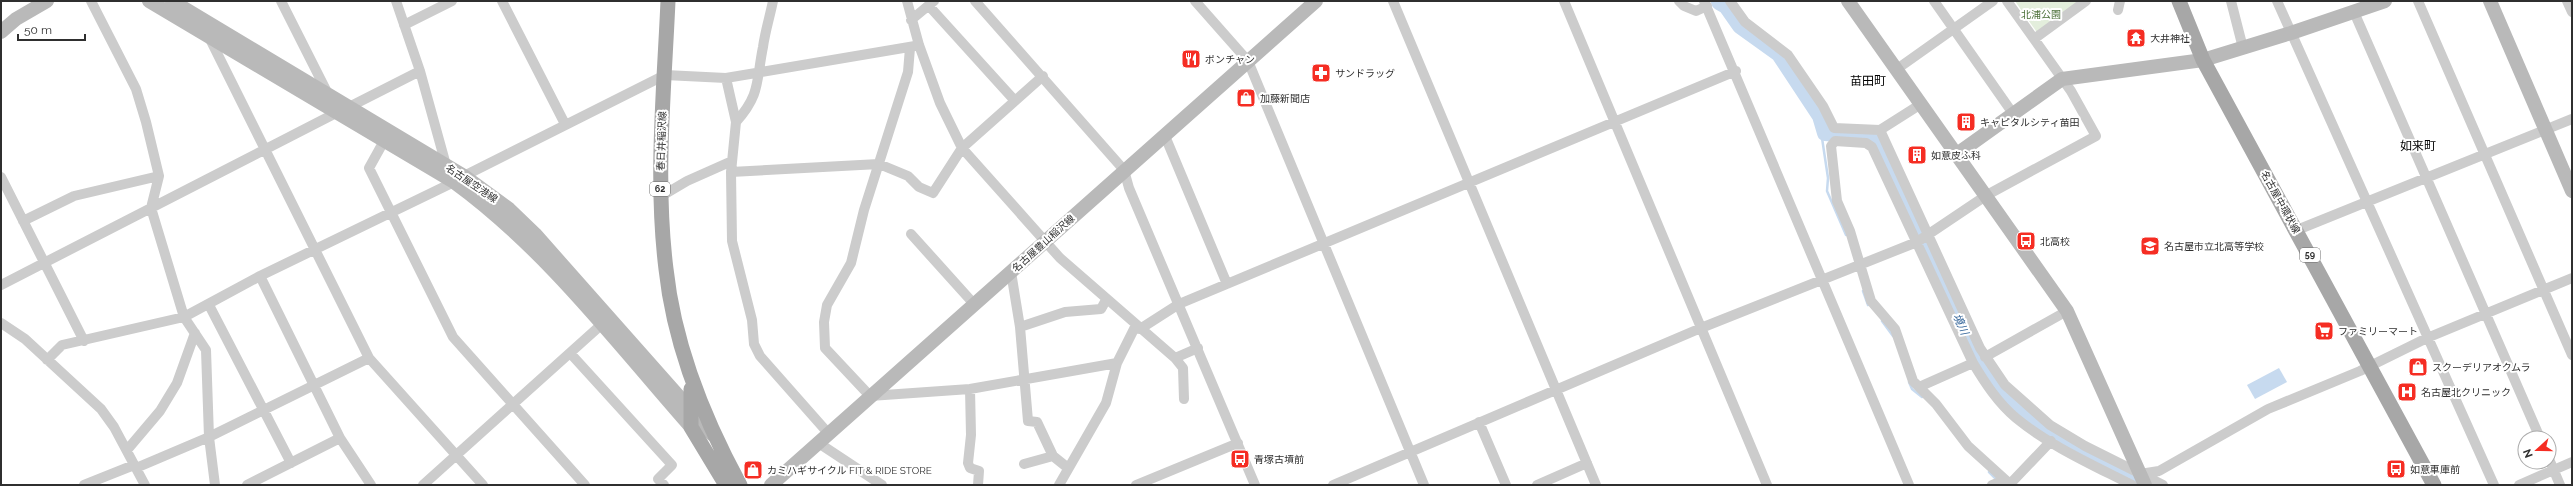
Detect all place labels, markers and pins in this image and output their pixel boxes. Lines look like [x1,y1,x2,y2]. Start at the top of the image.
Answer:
temple icon: 大井神社 [2125,27,2147,49]
place label: 大井神社 [2150,33,2190,44]
restaurant icon: ポンチャン [1180,48,1202,70]
place label: ポンチャン [1205,54,1255,65]
pharmacy icon: サンドラッグ [1310,62,1332,84]
place label: サンドラッグ [1335,68,1395,79]
shop icon: 加藤新聞店 [1235,87,1257,109]
place label: 加藤新聞店 [1260,93,1310,104]
building icon: キャピタルシティ苗田 [1955,111,1977,133]
place label: キャピタルシティ苗田 [1980,117,2079,128]
building icon: 如意皮ふ科 [1906,144,1928,166]
place label: 如意皮ふ科 [1931,150,1981,161]
bus stop icon: 北高校 [2015,230,2037,252]
school or university icon: 名古屋市立北高等学校 [2139,235,2161,257]
place label: 北高校 [2040,236,2070,247]
place label: 名古屋市立北高等学校 [2164,241,2264,252]
supermarket icon: ファミリーマート [2313,320,2335,342]
place label: ファミリーマート [2338,326,2418,337]
shop icon: スクーデリアオクムラ [2407,356,2429,378]
place label: スクーデリアオクムラ [2432,362,2531,373]
hospital icon: 名古屋北クリニック [2396,381,2418,403]
place label: 名古屋北クリニック [2421,387,2511,398]
bus stop icon: 青塚古墳前 [1229,448,1251,470]
place label: 青塚古墳前 [1254,454,1304,465]
bus stop icon: 如意車庫前 [2385,458,2407,480]
shop icon: カミハギサイクル FIT & RIDE STORE [742,459,764,481]
place label: 如意車庫前 [2410,464,2460,475]
place label: カミハギサイクル FIT & RIDE STORE [767,465,932,476]

